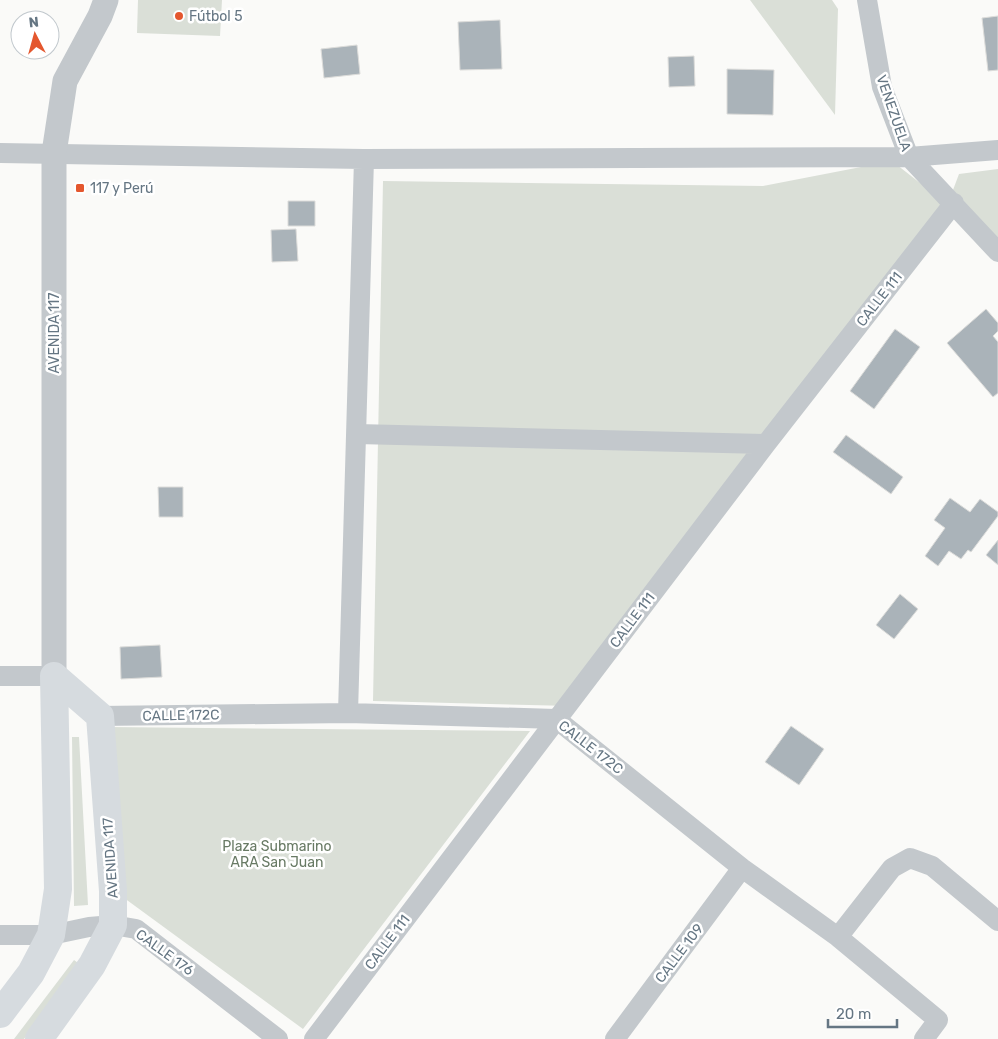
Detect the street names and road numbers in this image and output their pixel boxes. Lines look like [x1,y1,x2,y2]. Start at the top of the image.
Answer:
street label: VENEZUELA [872,73,915,154]
street label: CALLE 111 [853,269,906,330]
street label: AVENIDA 117 [46,293,63,373]
street label: CALLE 111 [606,590,659,651]
street label: CALLE 172C [142,706,220,725]
street label: CALLE 172C [555,717,626,778]
street label: AVENIDA 117 [99,817,122,899]
street label: CALLE 111 [361,912,414,973]
street label: CALLE 109 [652,920,707,986]
street label: CALLE 176 [132,926,197,979]

